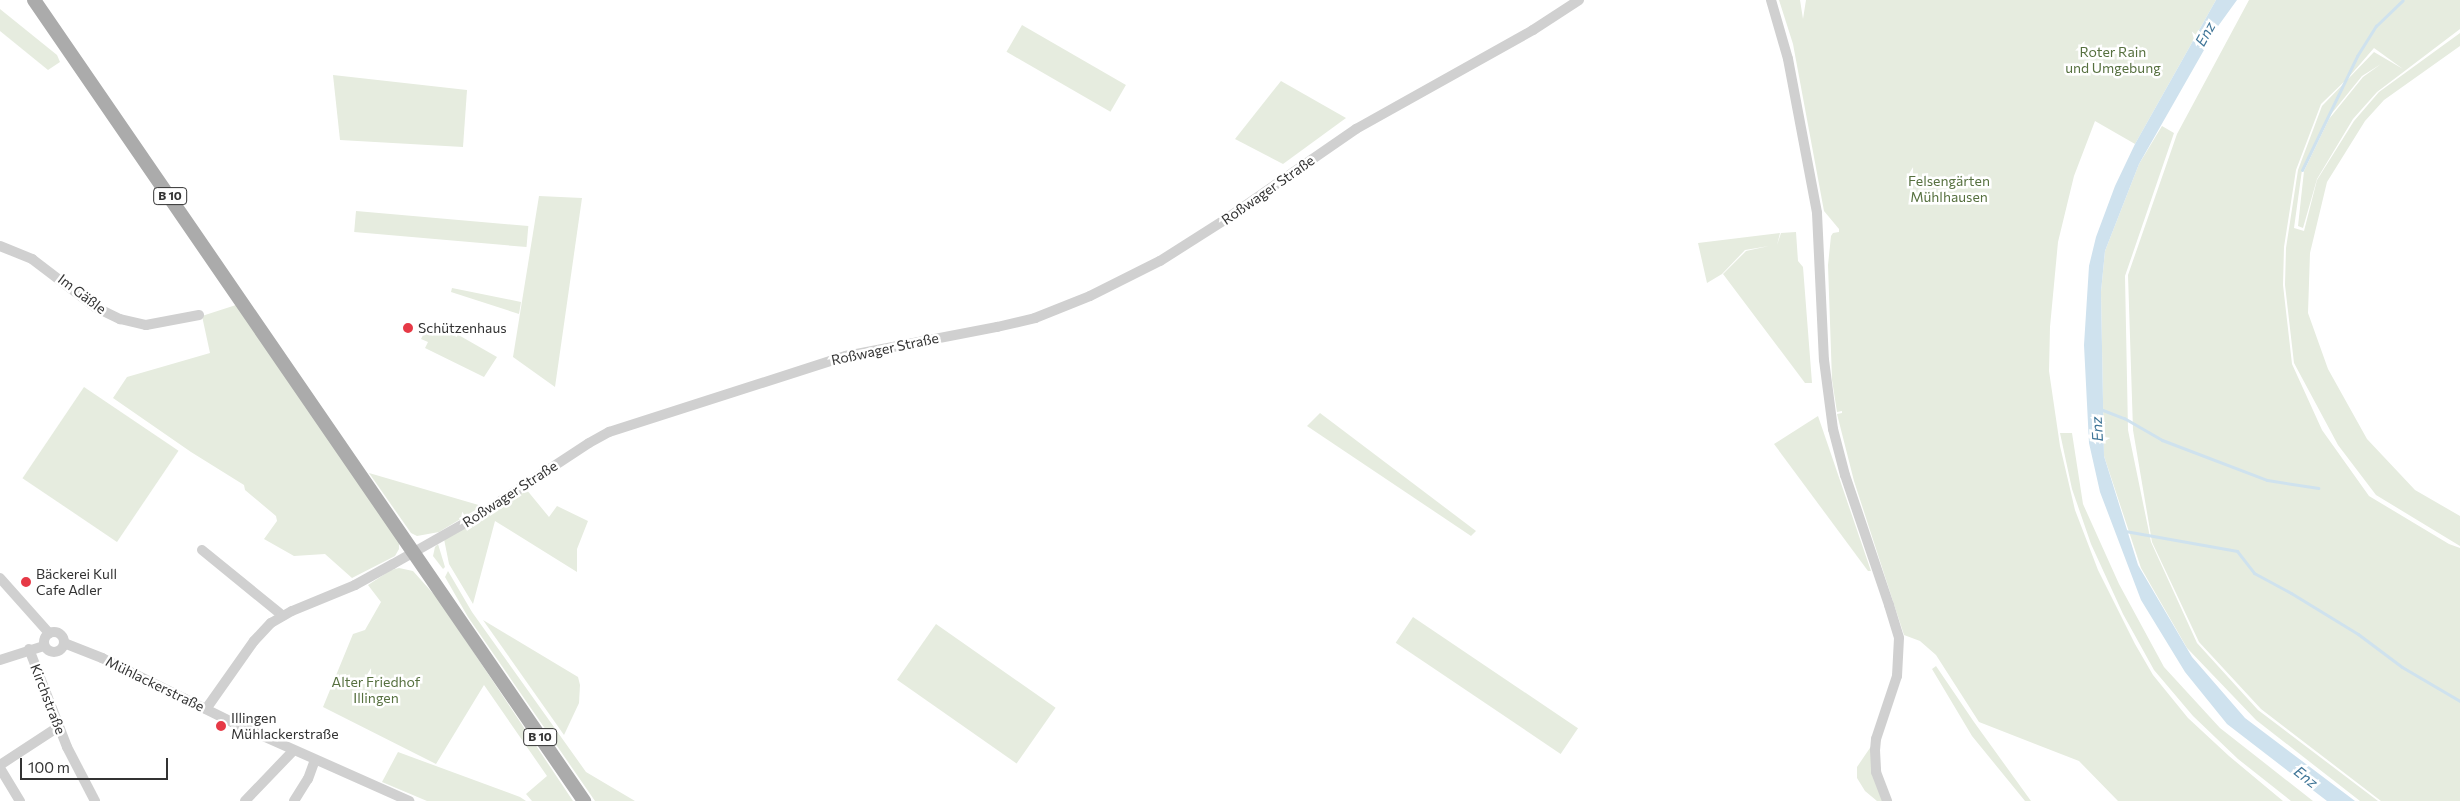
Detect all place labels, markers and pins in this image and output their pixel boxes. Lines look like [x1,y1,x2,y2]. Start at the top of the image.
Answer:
place label: Schützenhaus [418,320,507,336]
marker: Schützenhaus [402,322,414,334]
place label: Bäckerei Kull Cafe Adler [36,566,117,598]
marker: Bäckerei Kull Cafe Adler [20,576,32,588]
place label: Illingen Mühlackerstraße [231,710,339,742]
marker: Illingen Mühlackerstraße [215,720,227,732]

